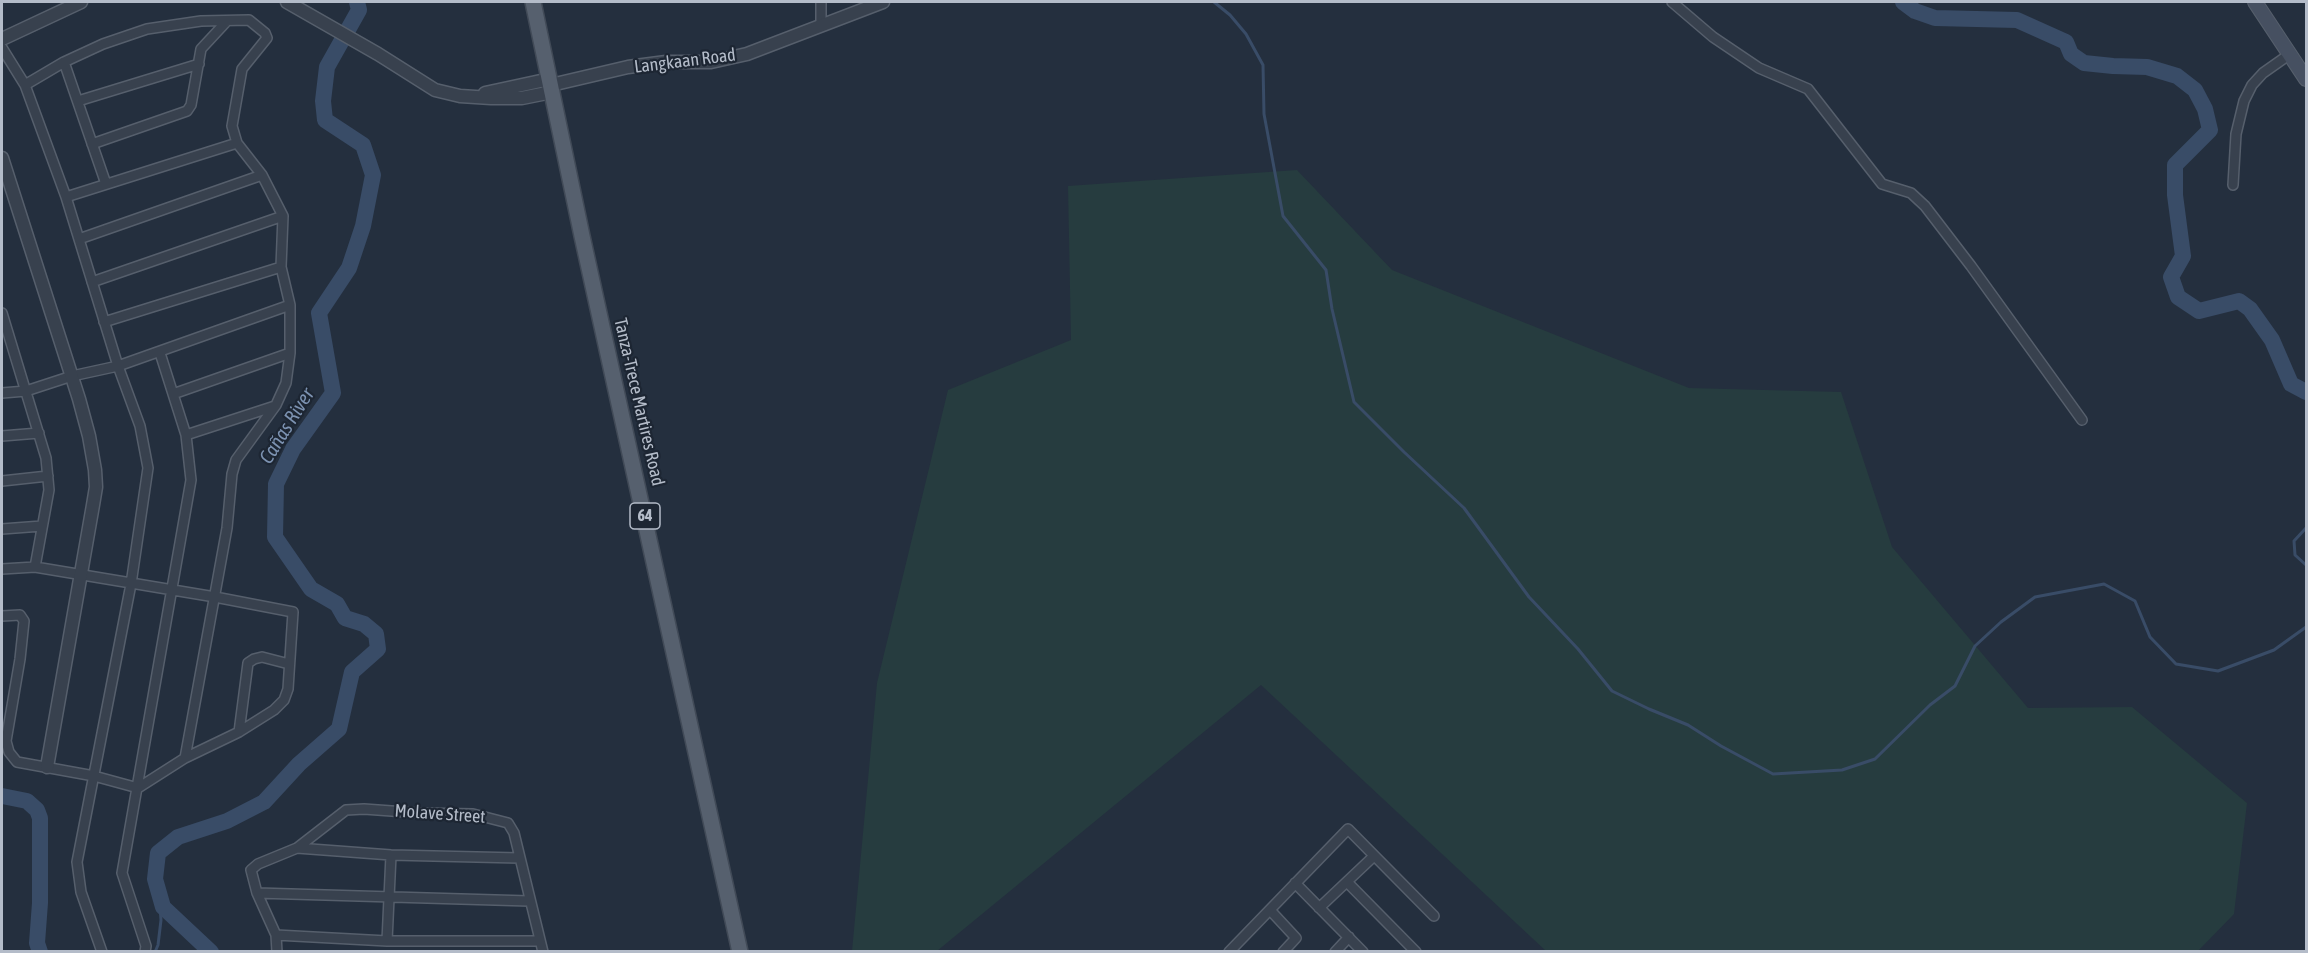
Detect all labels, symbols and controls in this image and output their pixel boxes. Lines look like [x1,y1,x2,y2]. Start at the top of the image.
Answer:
street label: Langkaan Road [633,44,737,78]
street label: Tanza-Trece Martires Road [609,316,669,488]
water label: Cañas River [254,384,320,468]
road number: 64 [630,503,660,529]
street label: Molave Street [394,800,486,828]

